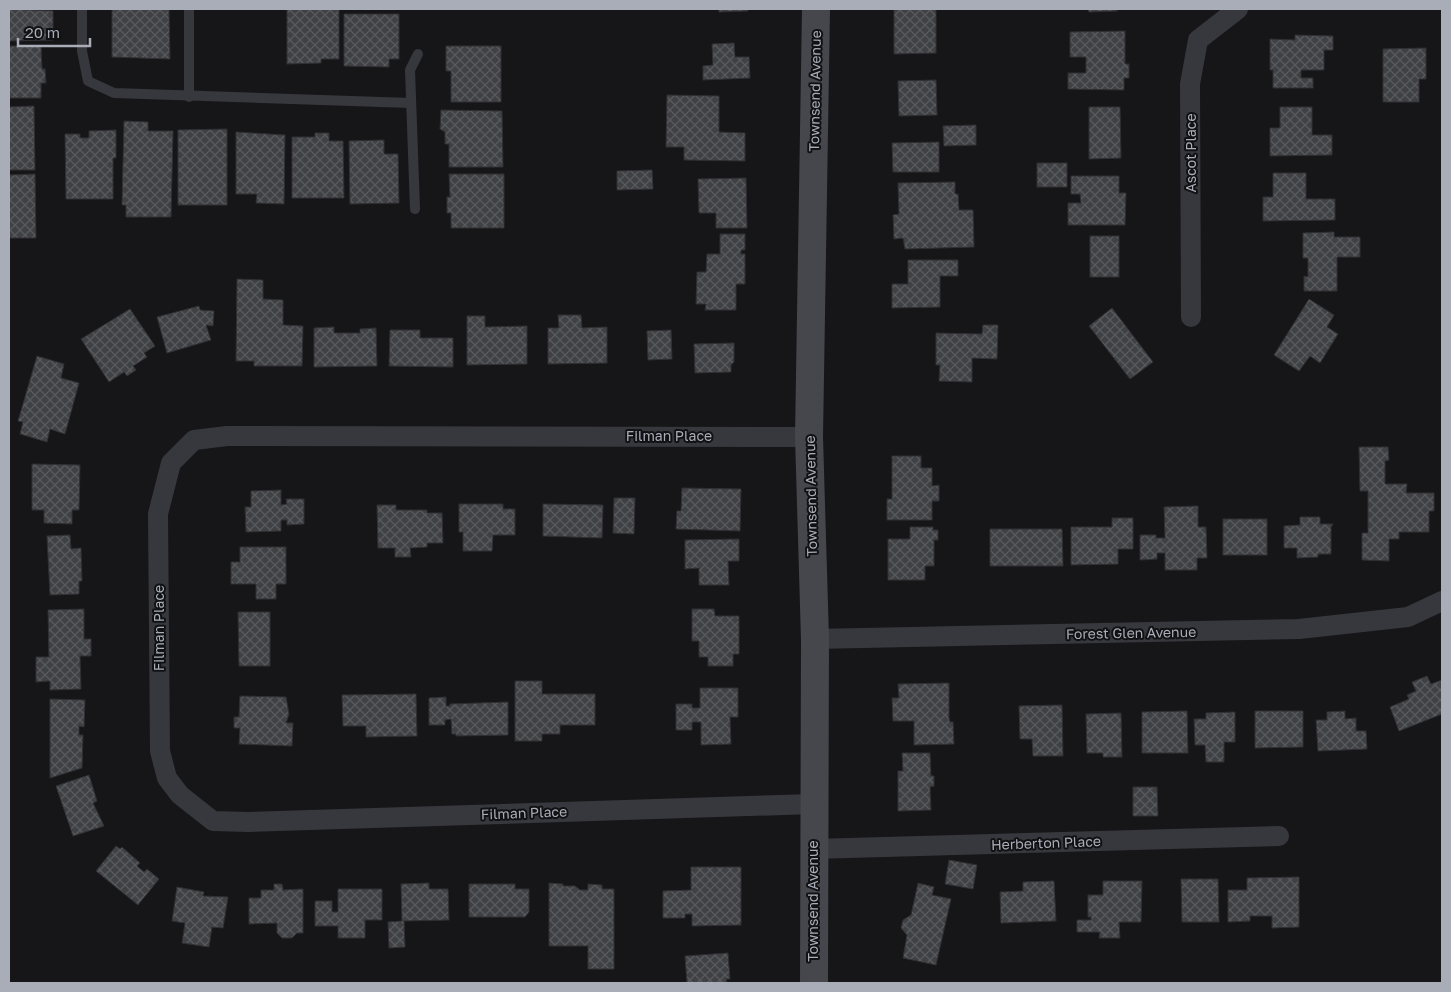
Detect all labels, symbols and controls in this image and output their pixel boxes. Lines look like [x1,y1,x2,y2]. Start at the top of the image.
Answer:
scale bar [18,15,90,47]
text: 20 m [25,23,60,41]
street label: Townsend Avenue [805,30,824,152]
street label: Ascot Place [1182,113,1199,193]
street label: Filman Place [626,427,712,444]
street label: Townsend Avenue [801,435,820,557]
street label: Filman Place [150,585,167,671]
street label: Forest Glen Avenue [1066,623,1196,642]
street label: Filman Place [481,802,567,823]
street label: Herberton Place [991,832,1101,853]
street label: Townsend Avenue [804,840,821,962]

